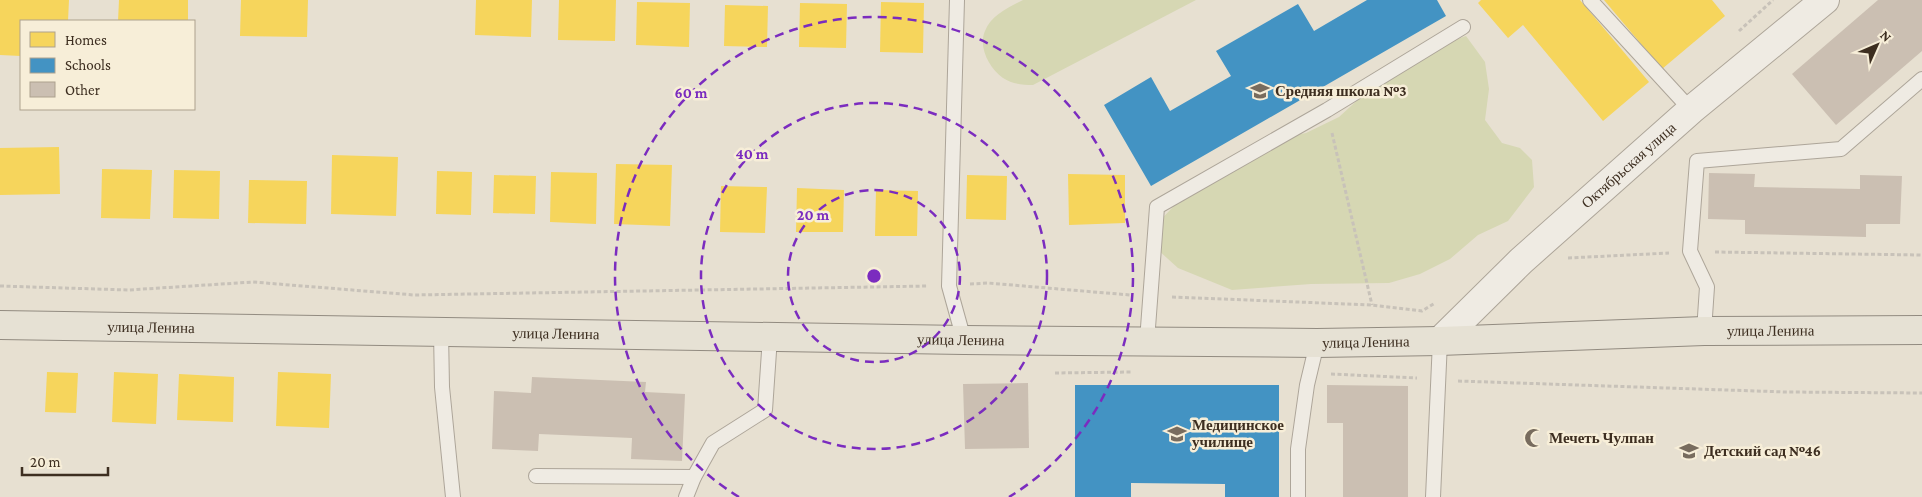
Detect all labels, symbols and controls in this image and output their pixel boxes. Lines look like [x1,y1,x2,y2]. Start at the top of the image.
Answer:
legend [20,20,195,110]
north arrow [1852,20,1902,70]
text: N [1877,27,1896,45]
text: Homes [65,32,107,48]
text: Schools [65,57,111,73]
school or university icon: Средняя школа №3 [1249,80,1271,102]
text: Other [65,82,101,98]
place label: Средняя школа №3 [1275,83,1407,99]
text: 60 m [675,85,708,101]
street label: Октябрьская улица [1578,119,1679,211]
text: 40 m [736,146,769,162]
text: 20 m [797,207,829,223]
centre of rings [865,267,883,285]
street label: улица Ленина [107,319,195,336]
street label: улица Ленина [1727,322,1815,339]
street label: улица Ленина [512,325,600,342]
street label: улица Ленина [917,331,1005,348]
street label: улица Ленина [1322,333,1410,351]
place label: Медицинское училище [1192,417,1284,450]
school or university icon: Медицинское училище [1166,423,1188,445]
mosque icon: Мечеть Чулпан [1523,427,1545,449]
place label: Мечеть Чулпан [1549,430,1654,446]
school or university icon: Детский сад №46 [1678,440,1700,462]
place label: Детский сад №46 [1704,443,1821,459]
scale bar [22,444,109,476]
text: 20 m [30,454,61,470]

